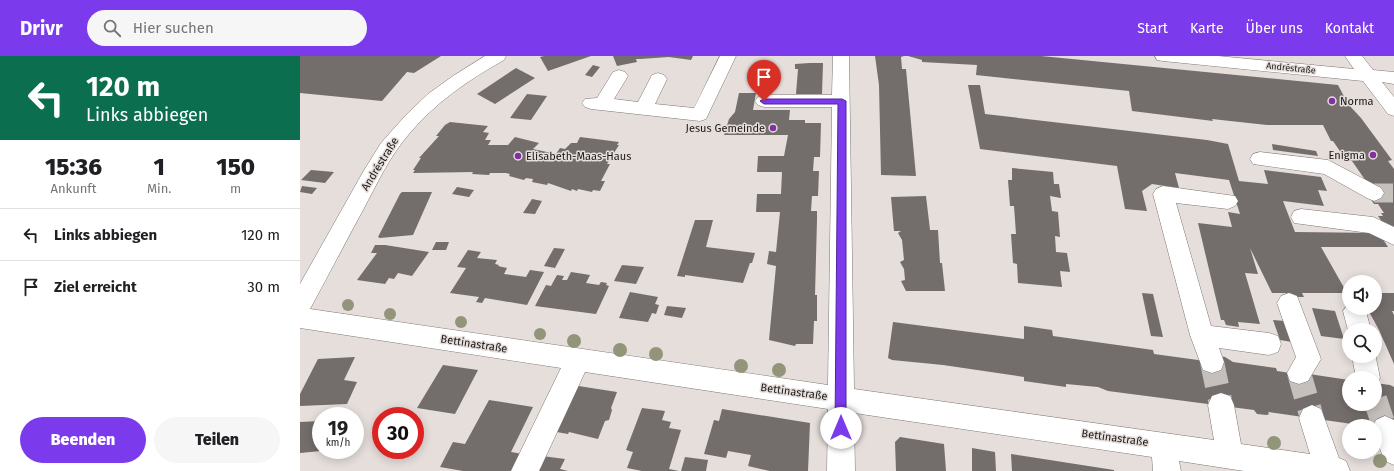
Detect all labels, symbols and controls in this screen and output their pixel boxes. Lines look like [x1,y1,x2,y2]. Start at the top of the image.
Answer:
search box [87,10,367,46]
text: Drivr [20,17,63,40]
icon: search [101,17,123,39]
text: Hier suchen [133,19,214,37]
text: Start [1137,20,1168,37]
text: Karte [1190,20,1224,37]
text: Über uns [1246,20,1303,37]
text: Kontakt [1325,20,1374,37]
pin [747,60,781,101]
street label: Andréstraße [1266,60,1316,76]
icon: arrive [753,66,775,88]
text: 120 m [86,70,160,103]
icon: left [20,72,72,124]
place label: Norma [1340,95,1374,108]
marker: Norma [1327,96,1337,106]
text: Links abbiegen [86,104,208,126]
place label: Jesus Gemeinde [686,122,765,135]
marker: Jesus Gemeinde [768,123,778,133]
street label: Andréstraße [358,135,402,193]
place label: Enigma [1329,149,1365,162]
place label: Elisabeth-Maas-Haus [526,150,631,163]
marker: Enigma [1368,150,1378,160]
marker: Elisabeth-Maas-Haus [513,151,523,161]
text: 15:36 [45,153,102,181]
text: 1 [153,153,165,181]
text: 150 [216,153,255,181]
text: Ankunft [51,181,96,196]
text: Min. [147,181,171,196]
text: m [230,181,241,196]
icon: left [20,224,42,246]
text: Links abbiegen [54,226,157,244]
text: 120 m [241,226,280,244]
map controls [1342,275,1382,459]
button: sound [1342,275,1382,315]
icon: arrive [20,276,42,298]
text: Ziel erreicht [54,278,137,296]
text: 30 m [247,278,280,296]
button: search [1342,323,1382,363]
street label: Bettinastraße [440,332,508,356]
button: + [1342,371,1382,411]
street label: Bettinastraße [760,381,828,403]
speed limit sign: 30 [372,407,424,459]
position arrow [820,407,862,449]
text: 19 [328,416,348,440]
button: Beenden [20,417,146,463]
button: Teilen [154,417,280,463]
button: − [1342,419,1382,459]
street label: Bettinastraße [1081,427,1149,449]
text: km/h [326,437,350,449]

